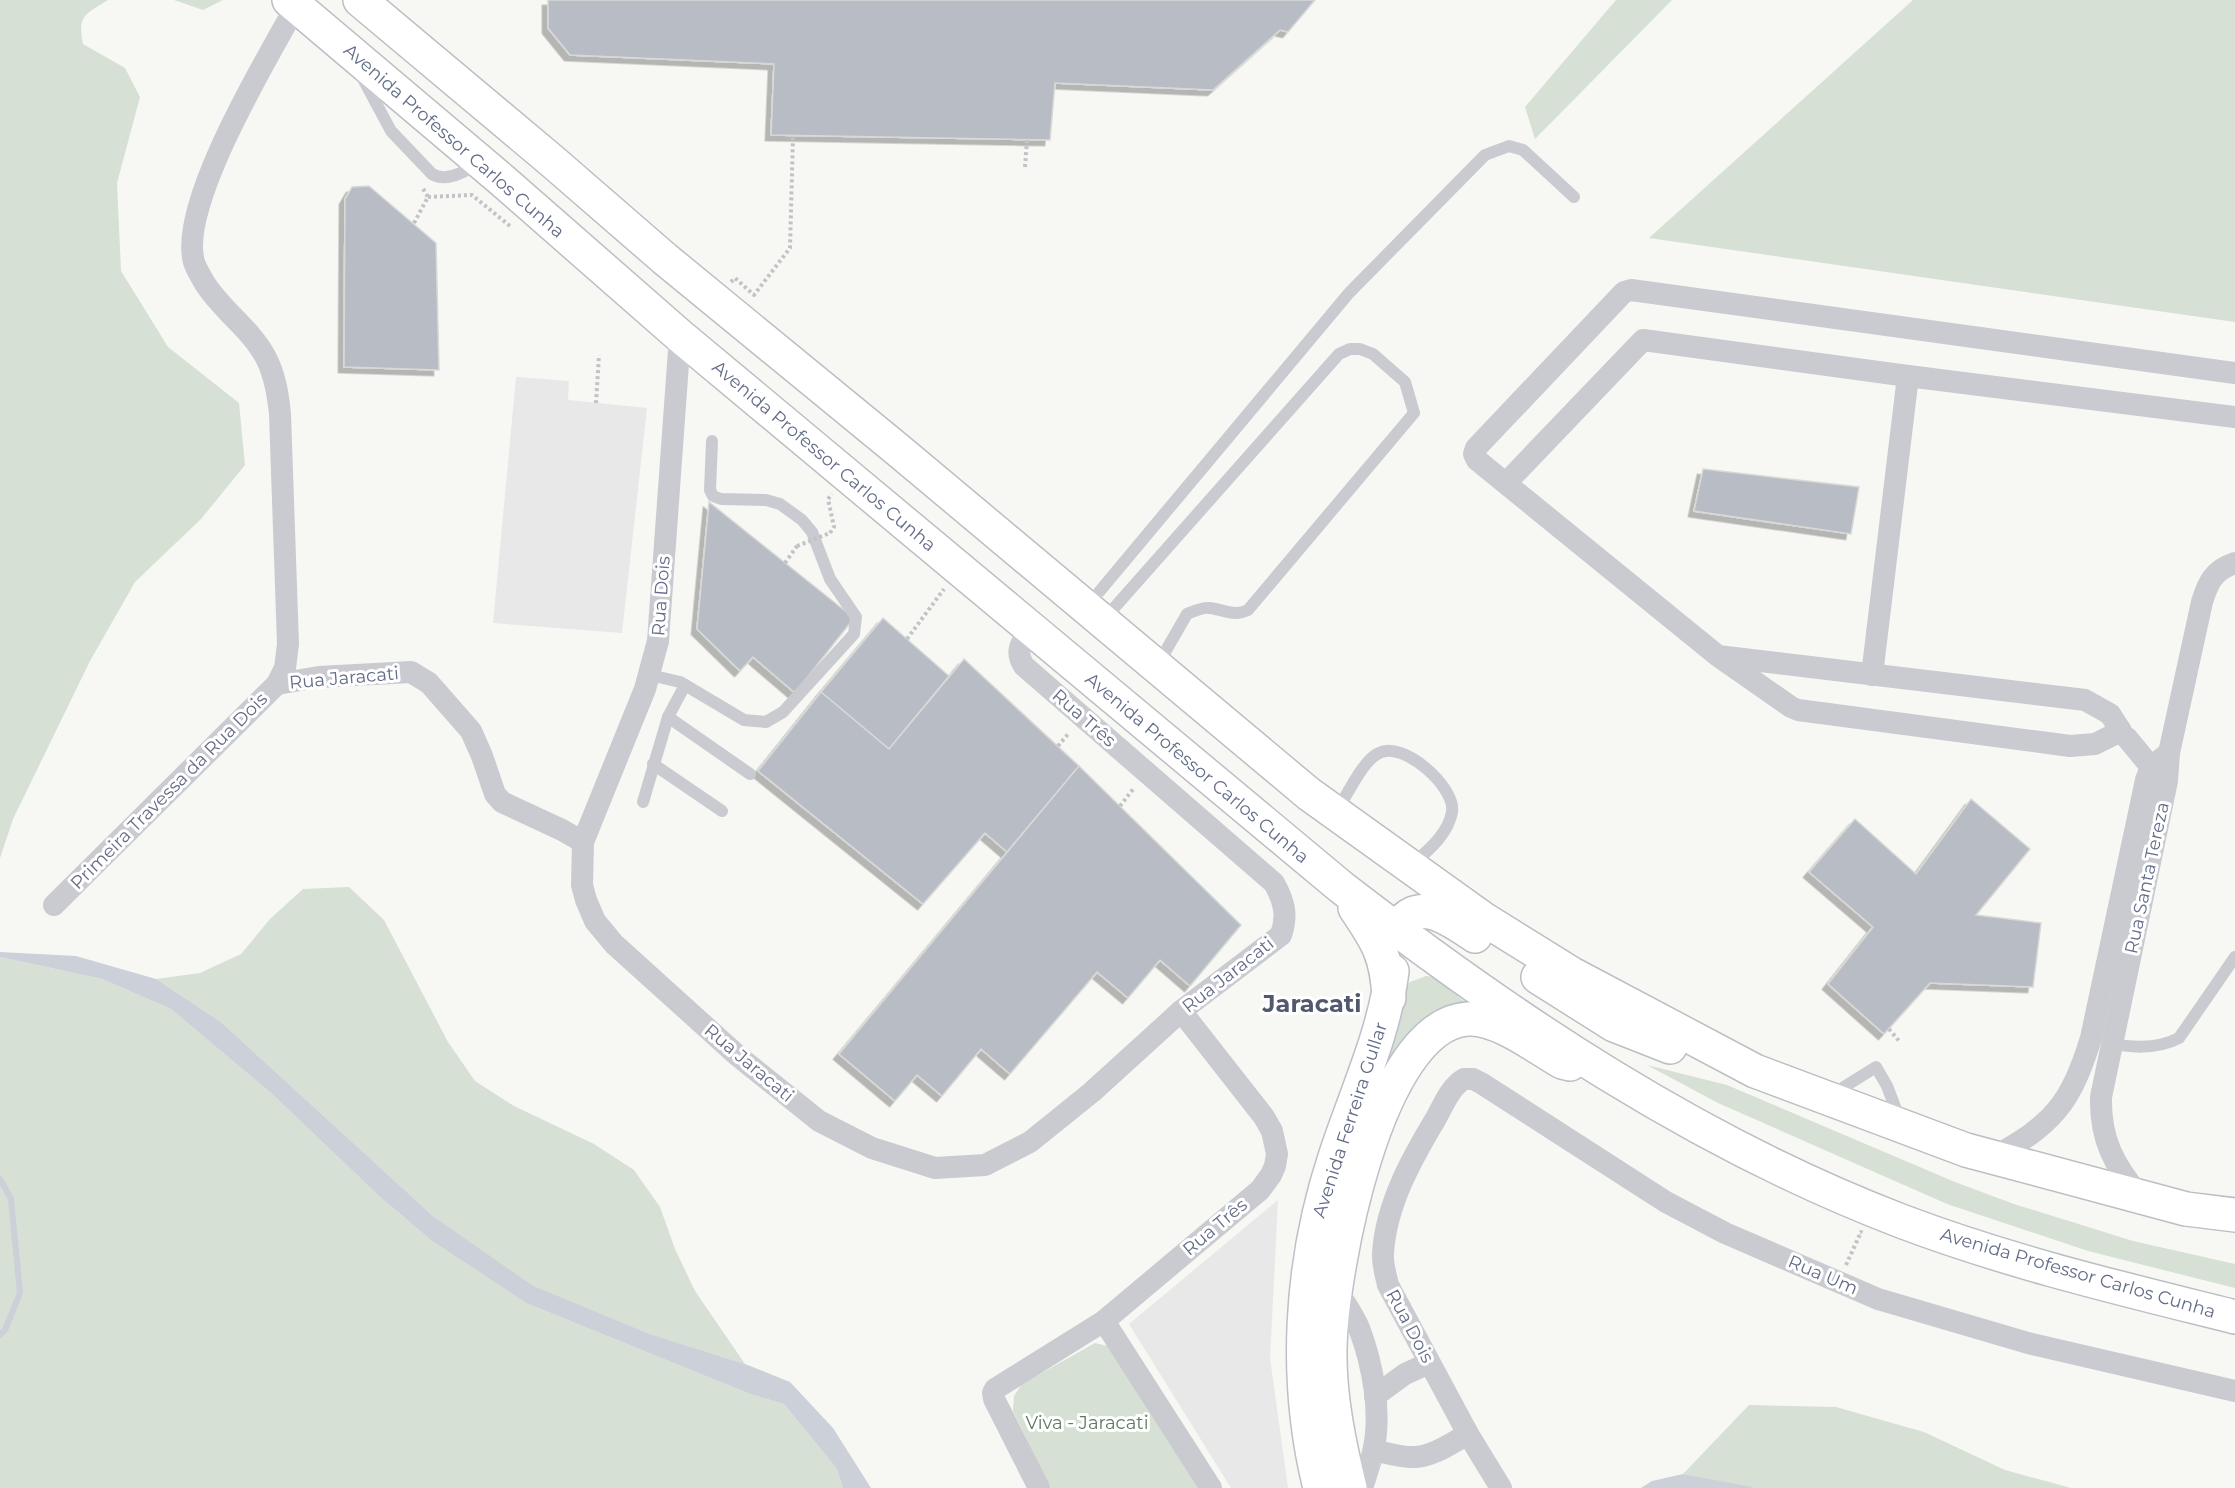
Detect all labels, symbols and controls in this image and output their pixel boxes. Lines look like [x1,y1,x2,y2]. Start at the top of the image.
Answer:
street label: Avenida Professor Carlos Cunha [339,39,569,243]
street label: Avenida Professor Carlos Cunha [708,356,940,556]
street label: Rua Dois [647,555,675,637]
street label: Rua Jaracati [288,662,400,694]
street label: Avenida Professor Carlos Cunha [1081,668,1313,868]
street label: Rua Três [1048,684,1120,752]
street label: Primeira Travessa da Rua Dois [66,688,272,894]
street label: Rua Santa Tereza [2120,800,2174,956]
street label: Rua Jaracati [1178,932,1278,1018]
district label: Jaracati [1262,989,1361,1018]
street label: Rua Jaracati [700,1019,798,1107]
street label: Avenida Ferreira Gullar [1308,1019,1392,1221]
street label: Rua Três [1178,1194,1252,1260]
street label: Avenida Professor Carlos Cunha [1938,1223,2218,1323]
street label: Rua Um [1785,1250,1861,1300]
street label: Rua Dois [1381,1285,1439,1367]
park label: Viva - Jaracati [1025,1412,1149,1434]

